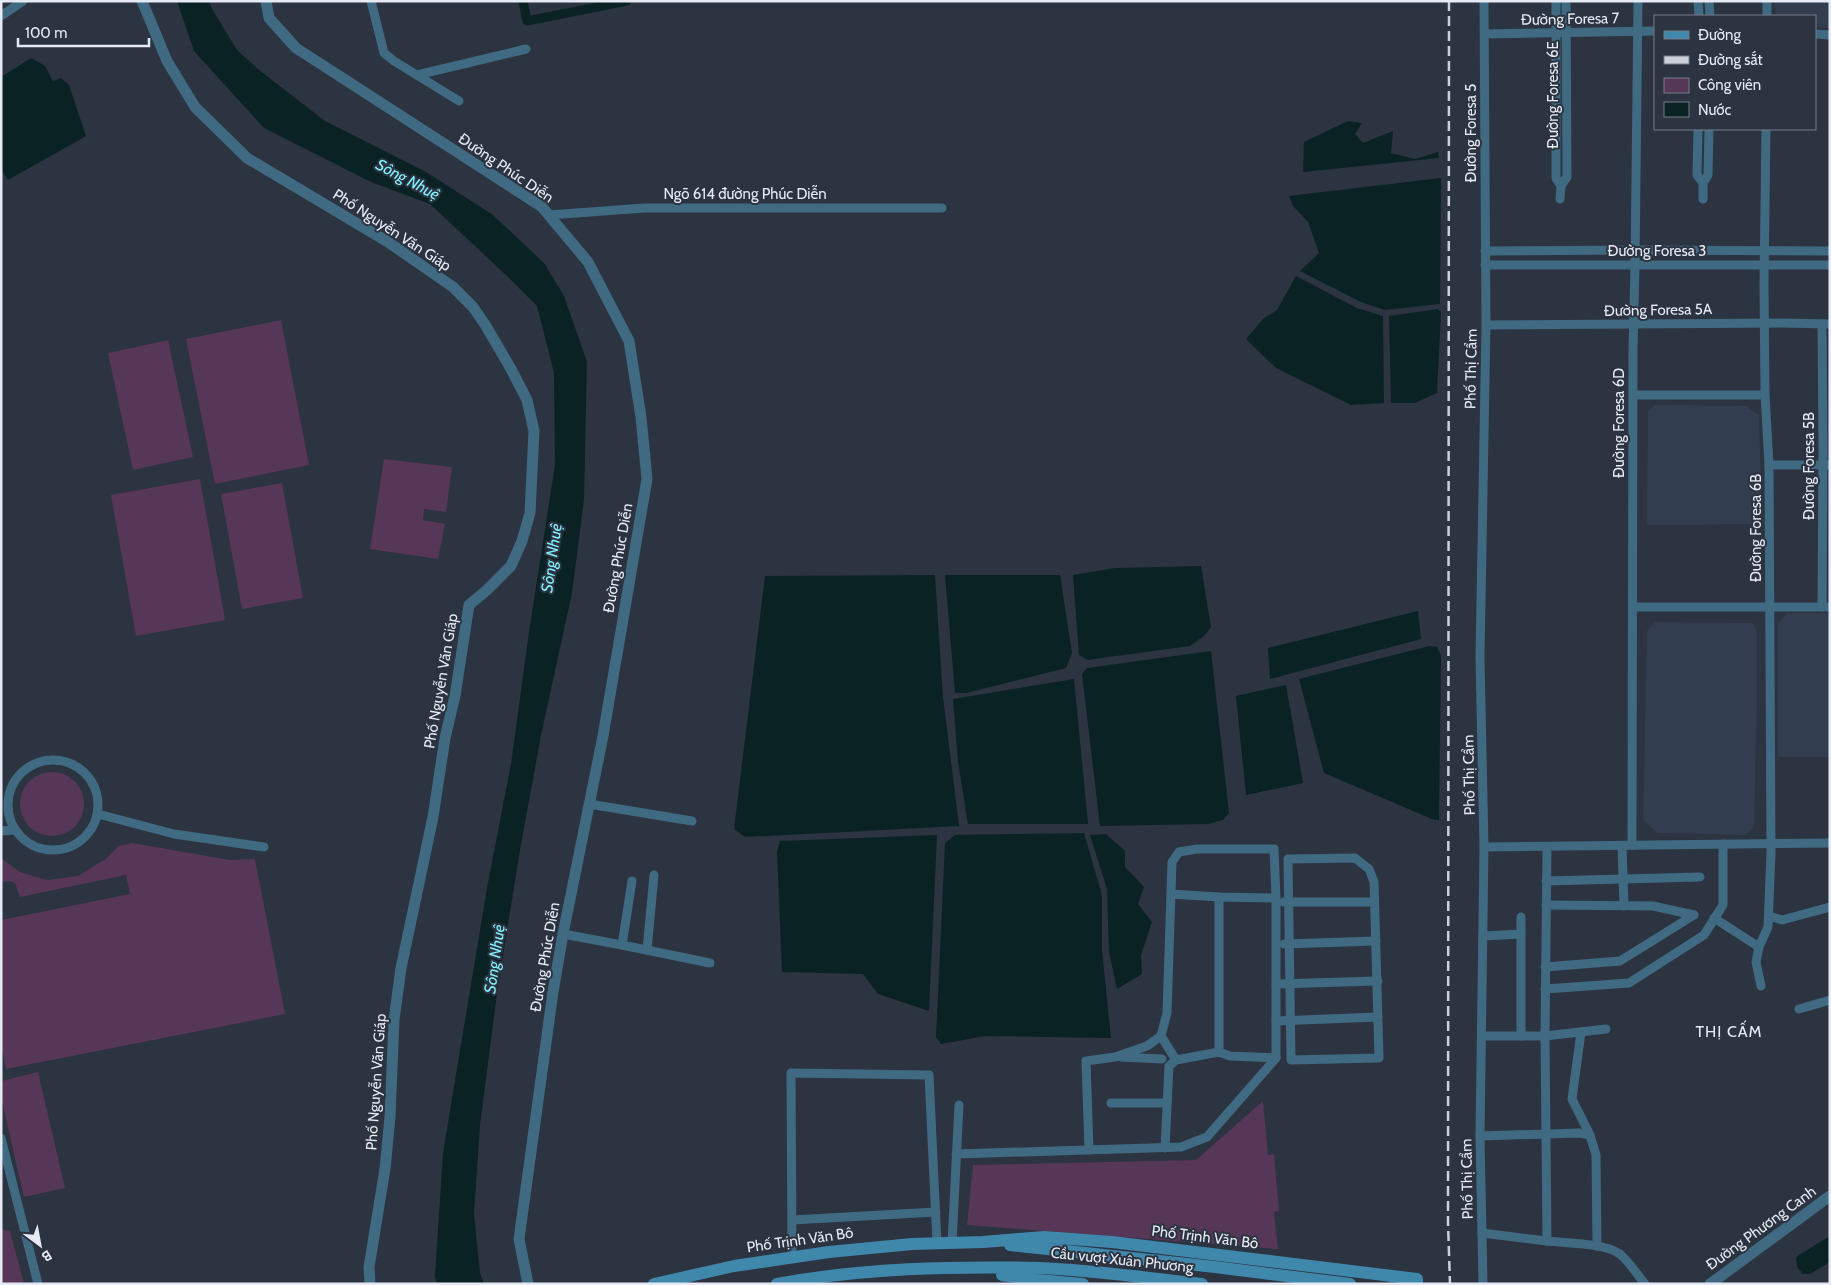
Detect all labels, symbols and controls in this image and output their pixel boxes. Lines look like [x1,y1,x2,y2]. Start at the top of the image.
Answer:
street label: Đường Foresa 7 [1521,9,1620,29]
scale bar [18,15,149,47]
legend [1654,15,1816,130]
text: 100 m [25,24,67,42]
text: Đường [1698,26,1741,44]
street label: Đường Foresa 6E [1544,41,1562,149]
text: Đường sắt [1698,50,1763,69]
text: Công viên [1698,76,1761,94]
street label: Đường Foresa 5 [1462,84,1480,182]
text: Nước [1698,101,1732,119]
street label: Đường Phúc Diễn [455,130,557,206]
water label: Sông Nhuệ [373,155,443,204]
street label: Phố Nguyễn Văn Giáp [330,185,454,275]
street label: Ngõ 614 đường Phúc Diễn [663,185,827,203]
street label: Đường Foresa 3 [1608,242,1706,260]
street label: Đường Foresa 5A [1604,300,1713,320]
street label: Phố Thị Cẩm [1461,329,1481,409]
street label: Đường Foresa 6D [1610,368,1628,478]
street label: Đường Foresa 5B [1800,412,1818,520]
street label: Đường Foresa 6B [1747,474,1765,582]
street label: Đường Phúc Diễn [599,502,637,614]
water label: Sông Nhuệ [537,522,566,594]
street label: Phố Nguyễn Văn Giáp [420,612,462,750]
street label: Phố Thị Cẩm [1459,735,1479,815]
street label: Đường Phúc Diễn [526,901,564,1013]
water label: Sông Nhuệ [480,923,509,995]
street label: Phố Nguyễn Văn Giáp [362,1013,390,1151]
district label: THỊ CẤM [1695,1020,1763,1041]
street label: Phố Thị Cẩm [1457,1139,1477,1219]
street label: Đường Phương Canh [1703,1182,1819,1274]
north arrow [15,1220,65,1270]
street label: Phố Trịnh Văn Bô [1151,1222,1259,1252]
street label: Phố Trịnh Văn Bô [746,1224,854,1256]
street label: Cầu vượt Xuân Phương [1050,1244,1195,1277]
text: B [38,1246,55,1266]

